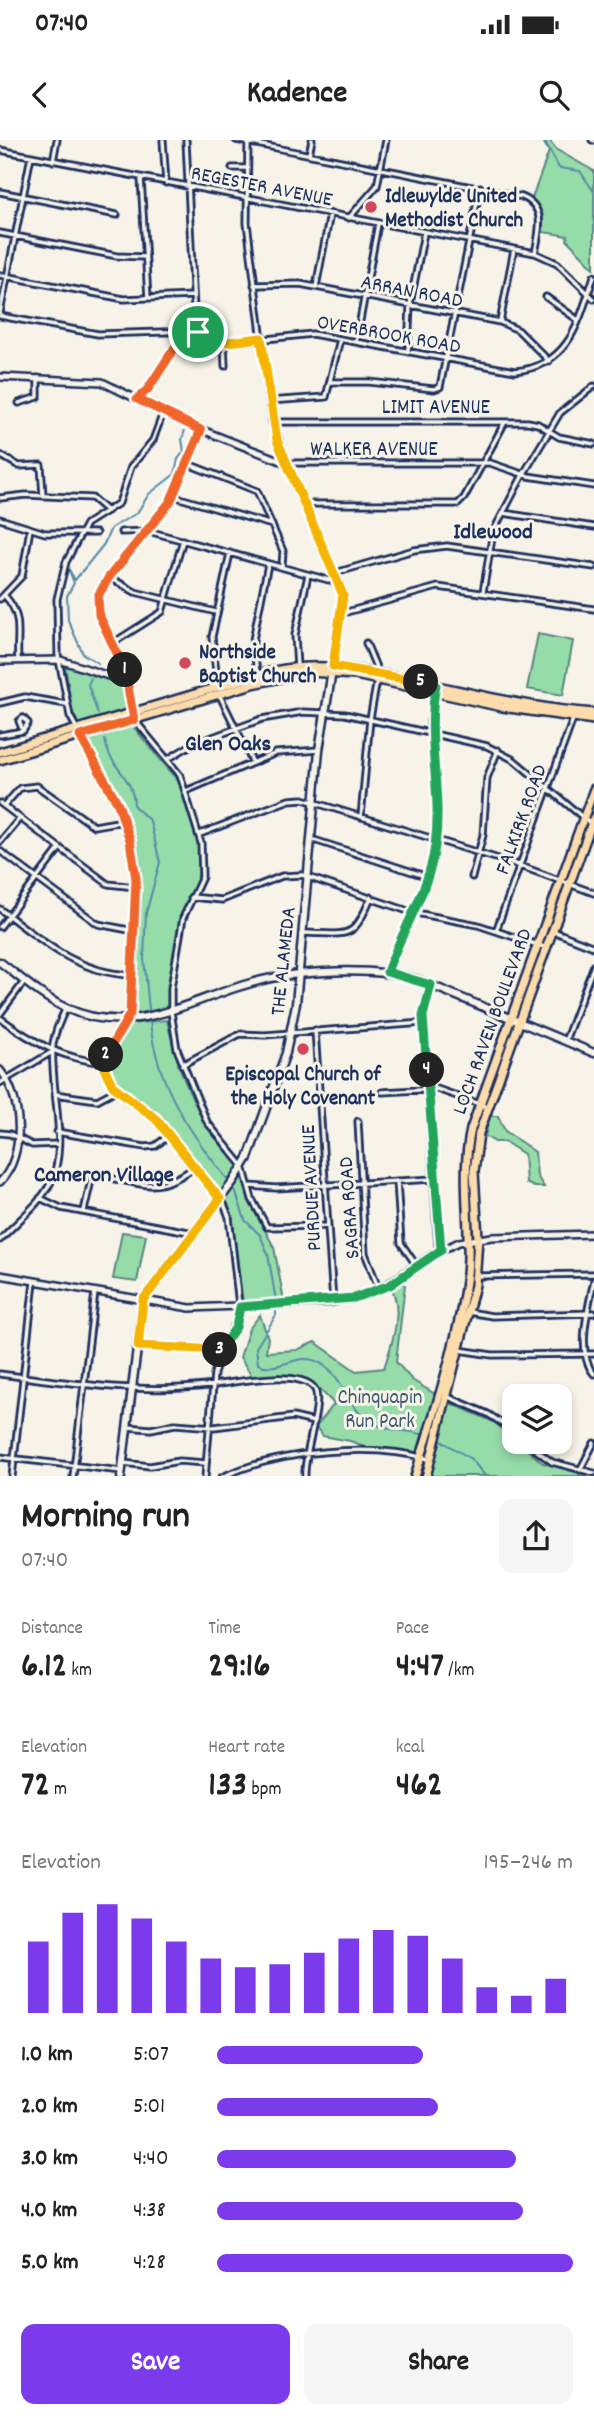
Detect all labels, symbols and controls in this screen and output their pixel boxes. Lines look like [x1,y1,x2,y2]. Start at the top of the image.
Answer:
text: 07:40 [35,6,88,43]
text: Kadence [247,72,347,118]
icon: back [21,76,59,114]
icon: search [535,76,573,114]
street label: REGESTER AVENUE [188,160,335,216]
place label: Idlewylde United Methodist Church [385,183,524,237]
marker: Idlewylde United Methodist Church [363,199,379,215]
street label: ARRAN ROAD [358,268,465,318]
pin [168,302,228,362]
street label: OVERBROOK ROAD [314,309,463,363]
icon: arrive [179,313,217,351]
street label: LIMIT AVENUE [382,394,491,424]
street label: WALKER AVENUE [310,436,438,466]
district label: Idlewood [453,517,533,550]
place label: Northside Baptist Church [199,639,317,693]
pin: 1 [108,652,142,688]
marker: Northside Baptist Church [177,655,193,671]
text: 1 [122,656,127,683]
pin: 5 [404,664,438,700]
text: 5 [416,668,425,695]
district label: Glen Oaks [185,729,271,762]
street label: FALKIRK ROAD [489,761,557,879]
street label: THE ALAMEDA [264,905,306,1017]
street label: LOCH RAVEN BOULEVARD [446,925,541,1119]
pin: 2 [88,1038,124,1072]
text: 2 [101,1041,110,1068]
marker: Episcopal Church of the Holy Covenant [295,1041,311,1057]
pin: 4 [410,1052,444,1088]
text: 4 [423,1056,430,1083]
place label: Episcopal Church of the Holy Covenant [225,1061,382,1115]
street label: PURDUE AVENUE [295,1124,331,1252]
street label: SAGRA ROAD [332,1155,370,1260]
district label: Cameron Village [34,1160,174,1193]
pin: 3 [202,1332,238,1368]
text: 3 [215,1336,224,1363]
park label: Chinquapin Run Park [337,1384,423,1438]
map controls [502,1384,572,1454]
button: layers [502,1384,572,1454]
text: Morning run [21,1491,190,1546]
button: share [499,1499,573,1573]
text: 07:40 [21,1545,68,1578]
text: Distance [21,1616,83,1643]
text: Time [208,1616,241,1643]
text: Pace [396,1616,429,1643]
text: 6.12 [21,1643,67,1693]
text: 29:16 [208,1643,270,1693]
text: 4:47 [396,1643,444,1693]
text: km [67,1658,92,1685]
text: /km [444,1658,475,1685]
text: Elevation [21,1735,87,1762]
text: Heart rate [208,1735,285,1762]
text: kcal [396,1735,425,1762]
text: 72 [21,1762,50,1812]
text: 133 [208,1762,247,1812]
text: 462 [396,1762,443,1812]
text: m [50,1777,67,1804]
text: bpm [247,1777,281,1804]
text: Elevation [21,1847,101,1880]
text: 195–246 m [483,1847,573,1880]
text: 1.0 km [21,2039,73,2072]
text: 5:07 [133,2039,169,2072]
text: 2.0 km [21,2091,78,2124]
text: 5:01 [133,2091,165,2124]
text: 3.0 km [21,2143,78,2176]
text: 4:40 [133,2143,168,2176]
text: 4.0 km [21,2195,77,2228]
text: 4:38 [133,2195,166,2228]
text: 5.0 km [21,2247,79,2280]
text: 4:28 [133,2247,166,2280]
button: Save [21,2324,290,2404]
button: Share [304,2324,573,2404]

